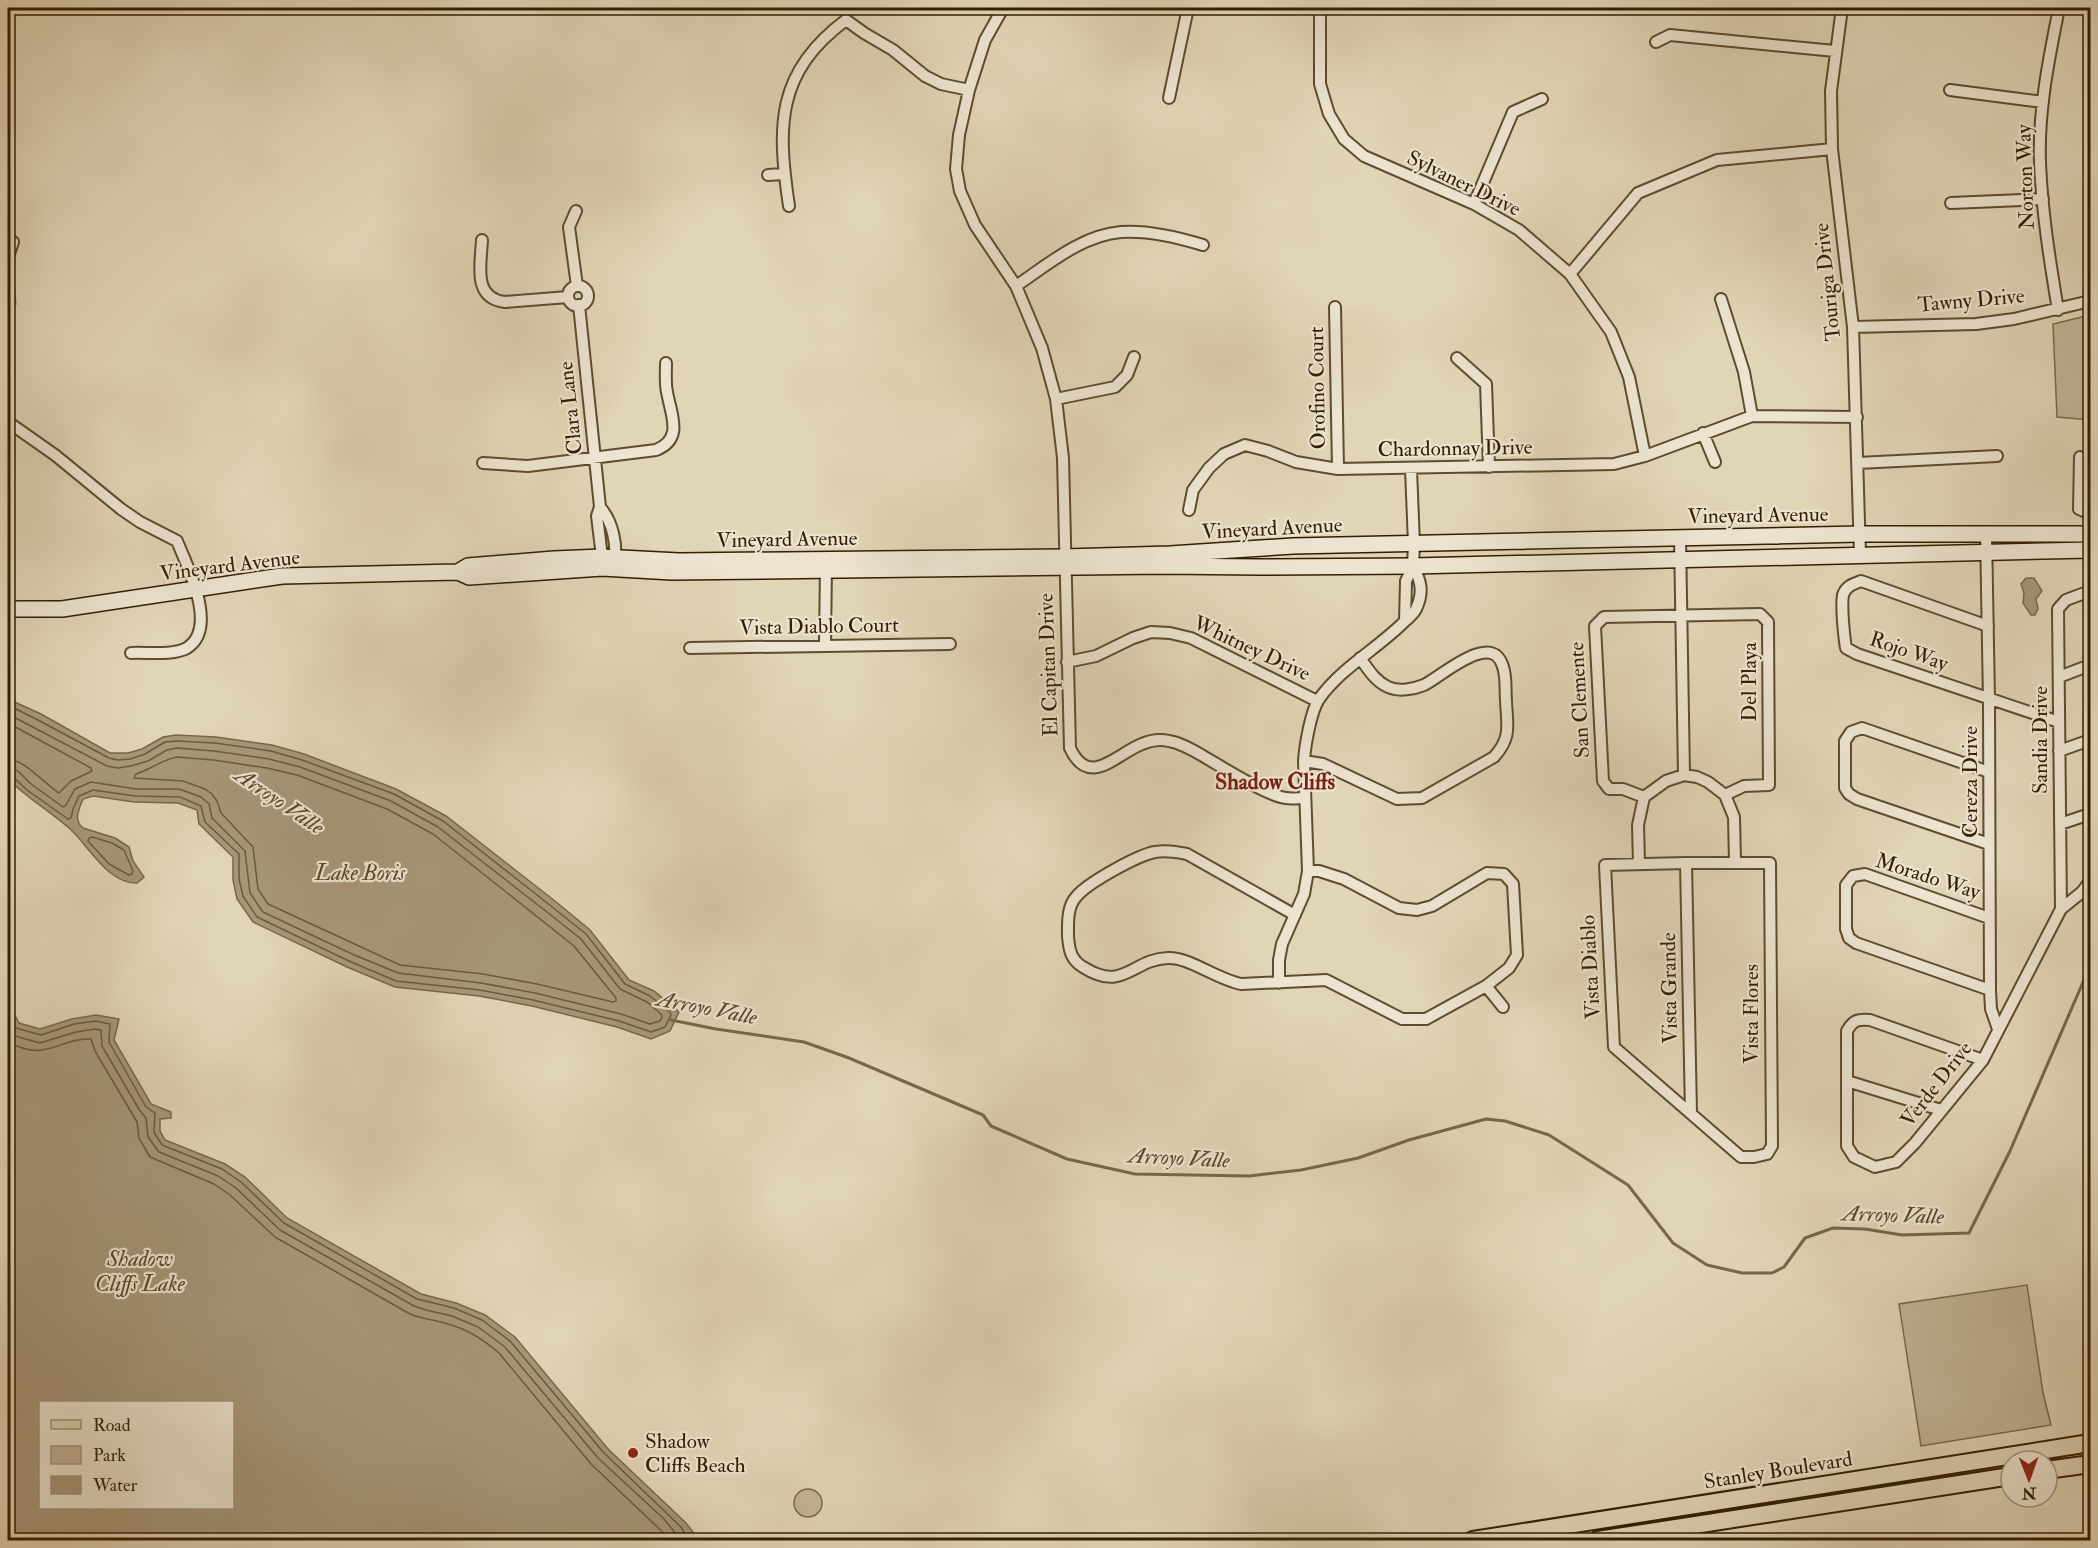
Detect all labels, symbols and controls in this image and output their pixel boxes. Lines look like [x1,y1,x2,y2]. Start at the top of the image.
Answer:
street label: Norton Way [2010,123,2041,230]
street label: Sylvaner Drive [1402,144,1525,223]
street label: Touriga Drive [1808,221,1847,342]
street label: Tawny Drive [1917,282,2026,319]
street label: Orofino Court [1303,326,1332,450]
street label: Clara Lane [552,360,589,456]
street label: Chardonnay Drive [1377,434,1533,463]
street label: Vineyard Avenue [1687,501,1829,530]
street label: Vineyard Avenue [1201,511,1343,546]
street label: Vineyard Avenue [716,525,858,554]
street label: Vineyard Avenue [158,543,302,587]
street label: El Capitan Drive [1032,593,1064,737]
street label: Whitney Drive [1188,609,1315,687]
street label: Vista Diablo Court [739,612,899,641]
street label: Rojo Way [1866,625,1952,678]
street label: San Clemente [1563,641,1596,759]
street label: Del Playa [1736,642,1763,722]
street label: Sandia Drive [2027,686,2054,794]
street label: Cereza Drive [1957,726,1984,838]
water label: Arroyo Valle [228,760,330,841]
district label: Shadow Cliffs [1215,768,1335,796]
street label: Morado Way [1872,847,1984,906]
water label: Lake Boris [314,859,406,887]
street label: Vista Diablo [1574,914,1607,1020]
street label: Vista Grande [1655,932,1684,1044]
street label: Vista Flores [1738,964,1765,1064]
water label: Arroyo Valle [652,984,760,1032]
street label: Verde Drive [1895,1036,1978,1132]
water label: Arroyo Valle [1125,1141,1231,1175]
water label: Arroyo Valle [1840,1199,1945,1231]
water label: Shadow Cliffs Lake [95,1245,186,1298]
legend [39,1401,234,1509]
text: Road [93,1414,131,1437]
place label: Shadow Cliffs Beach [645,1428,746,1479]
text: Park [93,1444,126,1467]
street label: Stanley Boulevard [1702,1445,1855,1496]
marker: Shadow Cliffs Beach [626,1446,640,1460]
north arrow [1999,1449,2059,1509]
text: Water [92,1474,137,1497]
text: N [2021,1483,2038,1503]

